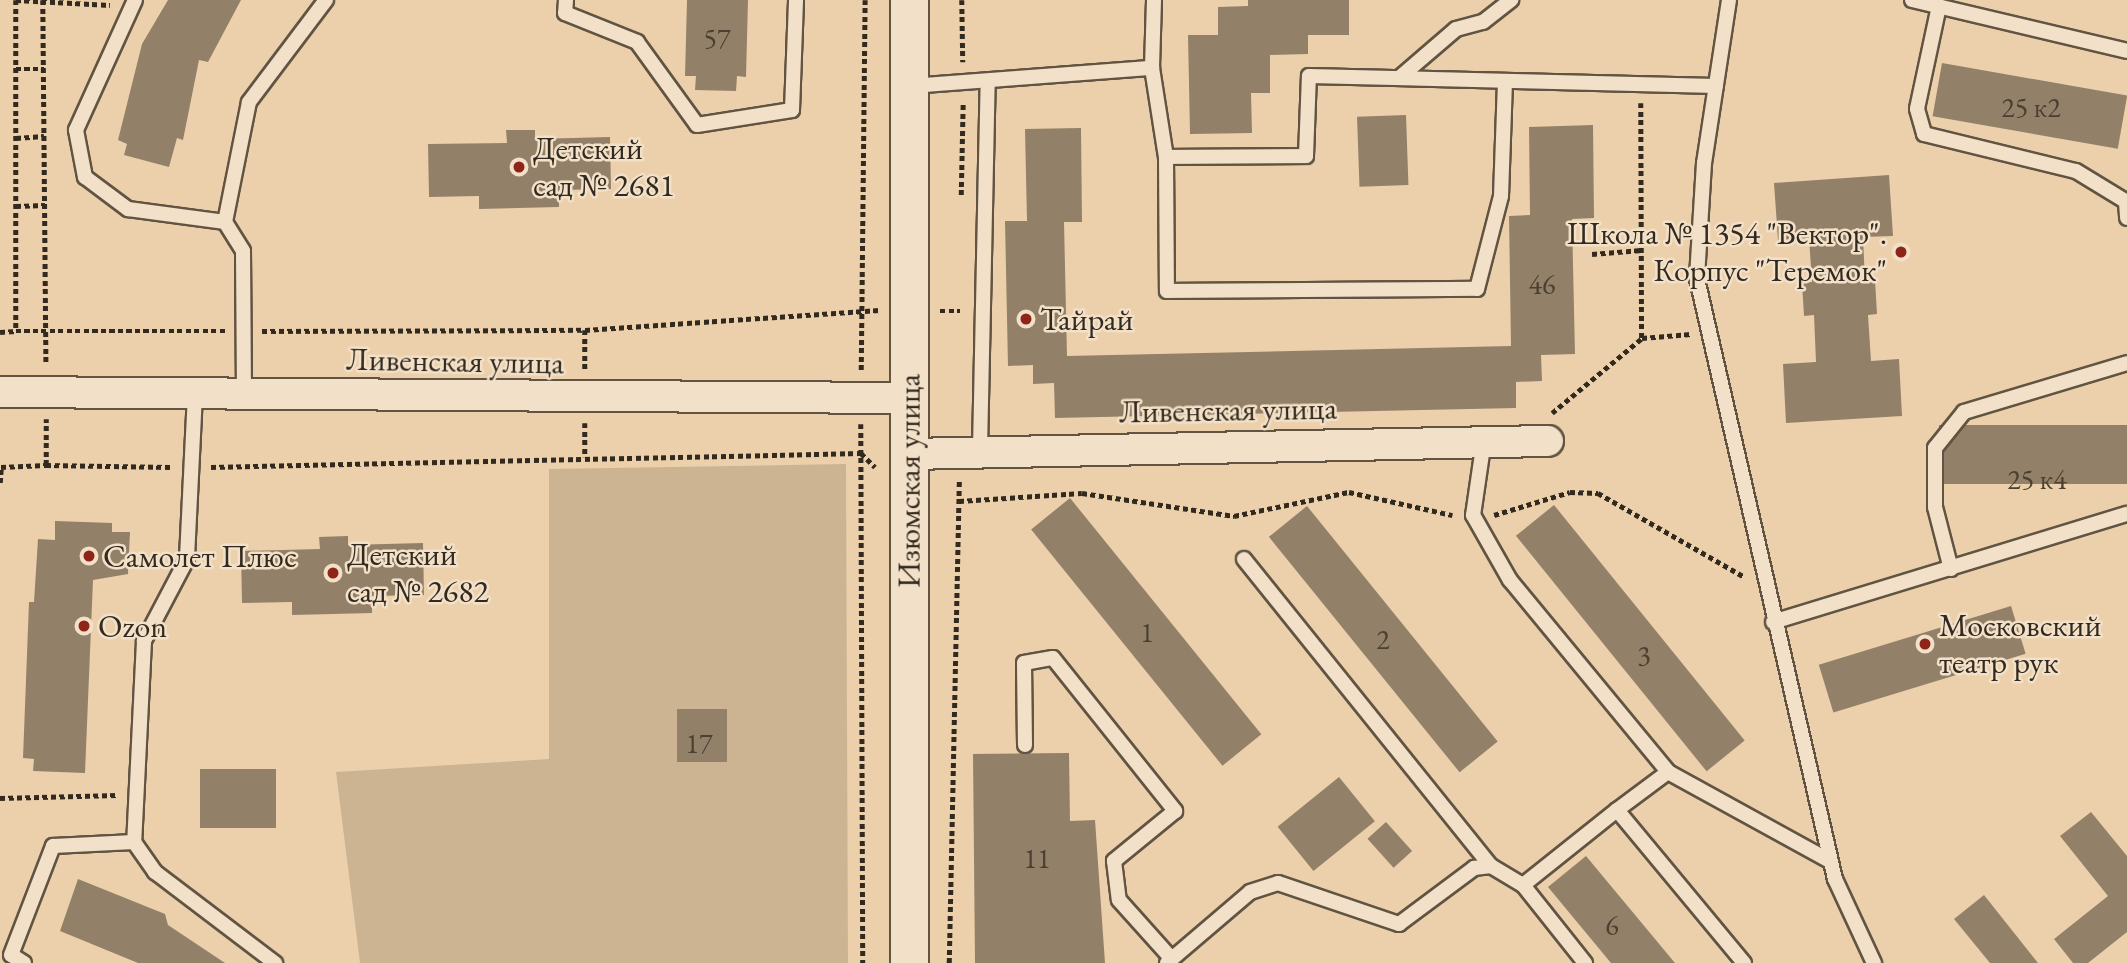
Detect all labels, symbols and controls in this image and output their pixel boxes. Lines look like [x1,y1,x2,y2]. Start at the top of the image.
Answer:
house number: 57 [704,21,730,55]
house number: 25 к2 [2001,90,2061,124]
place label: Детский сад № 2681 [533,130,675,205]
marker: Детский сад № 2681 [511,159,527,175]
place label: Школа № 1354 "Вектор". Корпус "Теремок" [1567,215,1887,290]
marker: Школа № 1354 "Вектор". Корпус "Теремок" [1893,244,1909,260]
house number: 46 [1529,267,1555,301]
place label: Тайрай [1040,300,1133,338]
marker: Тайрай [1018,311,1034,327]
street label: Ливенская улица [346,340,564,382]
street label: Изюмская улица [890,374,928,588]
street label: Ливенская улица [1119,389,1337,431]
house number: 25 к4 [2007,462,2067,496]
place label: Детский сад № 2682 [347,536,489,611]
place label: Самолет Плюс [103,537,297,575]
marker: Самолет Плюс [81,548,97,564]
marker: Детский сад № 2682 [325,565,341,581]
place label: Ozon [98,607,167,645]
place label: Московский театр рук [1939,607,2101,682]
house number: 1 [1140,615,1154,649]
marker: Ozon [76,618,92,634]
house number: 2 [1376,622,1390,656]
marker: Московский театр рук [1917,636,1933,652]
house number: 3 [1637,638,1651,672]
house number: 17 [686,726,712,760]
house number: 11 [1024,841,1050,875]
house number: 6 [1605,908,1619,942]

